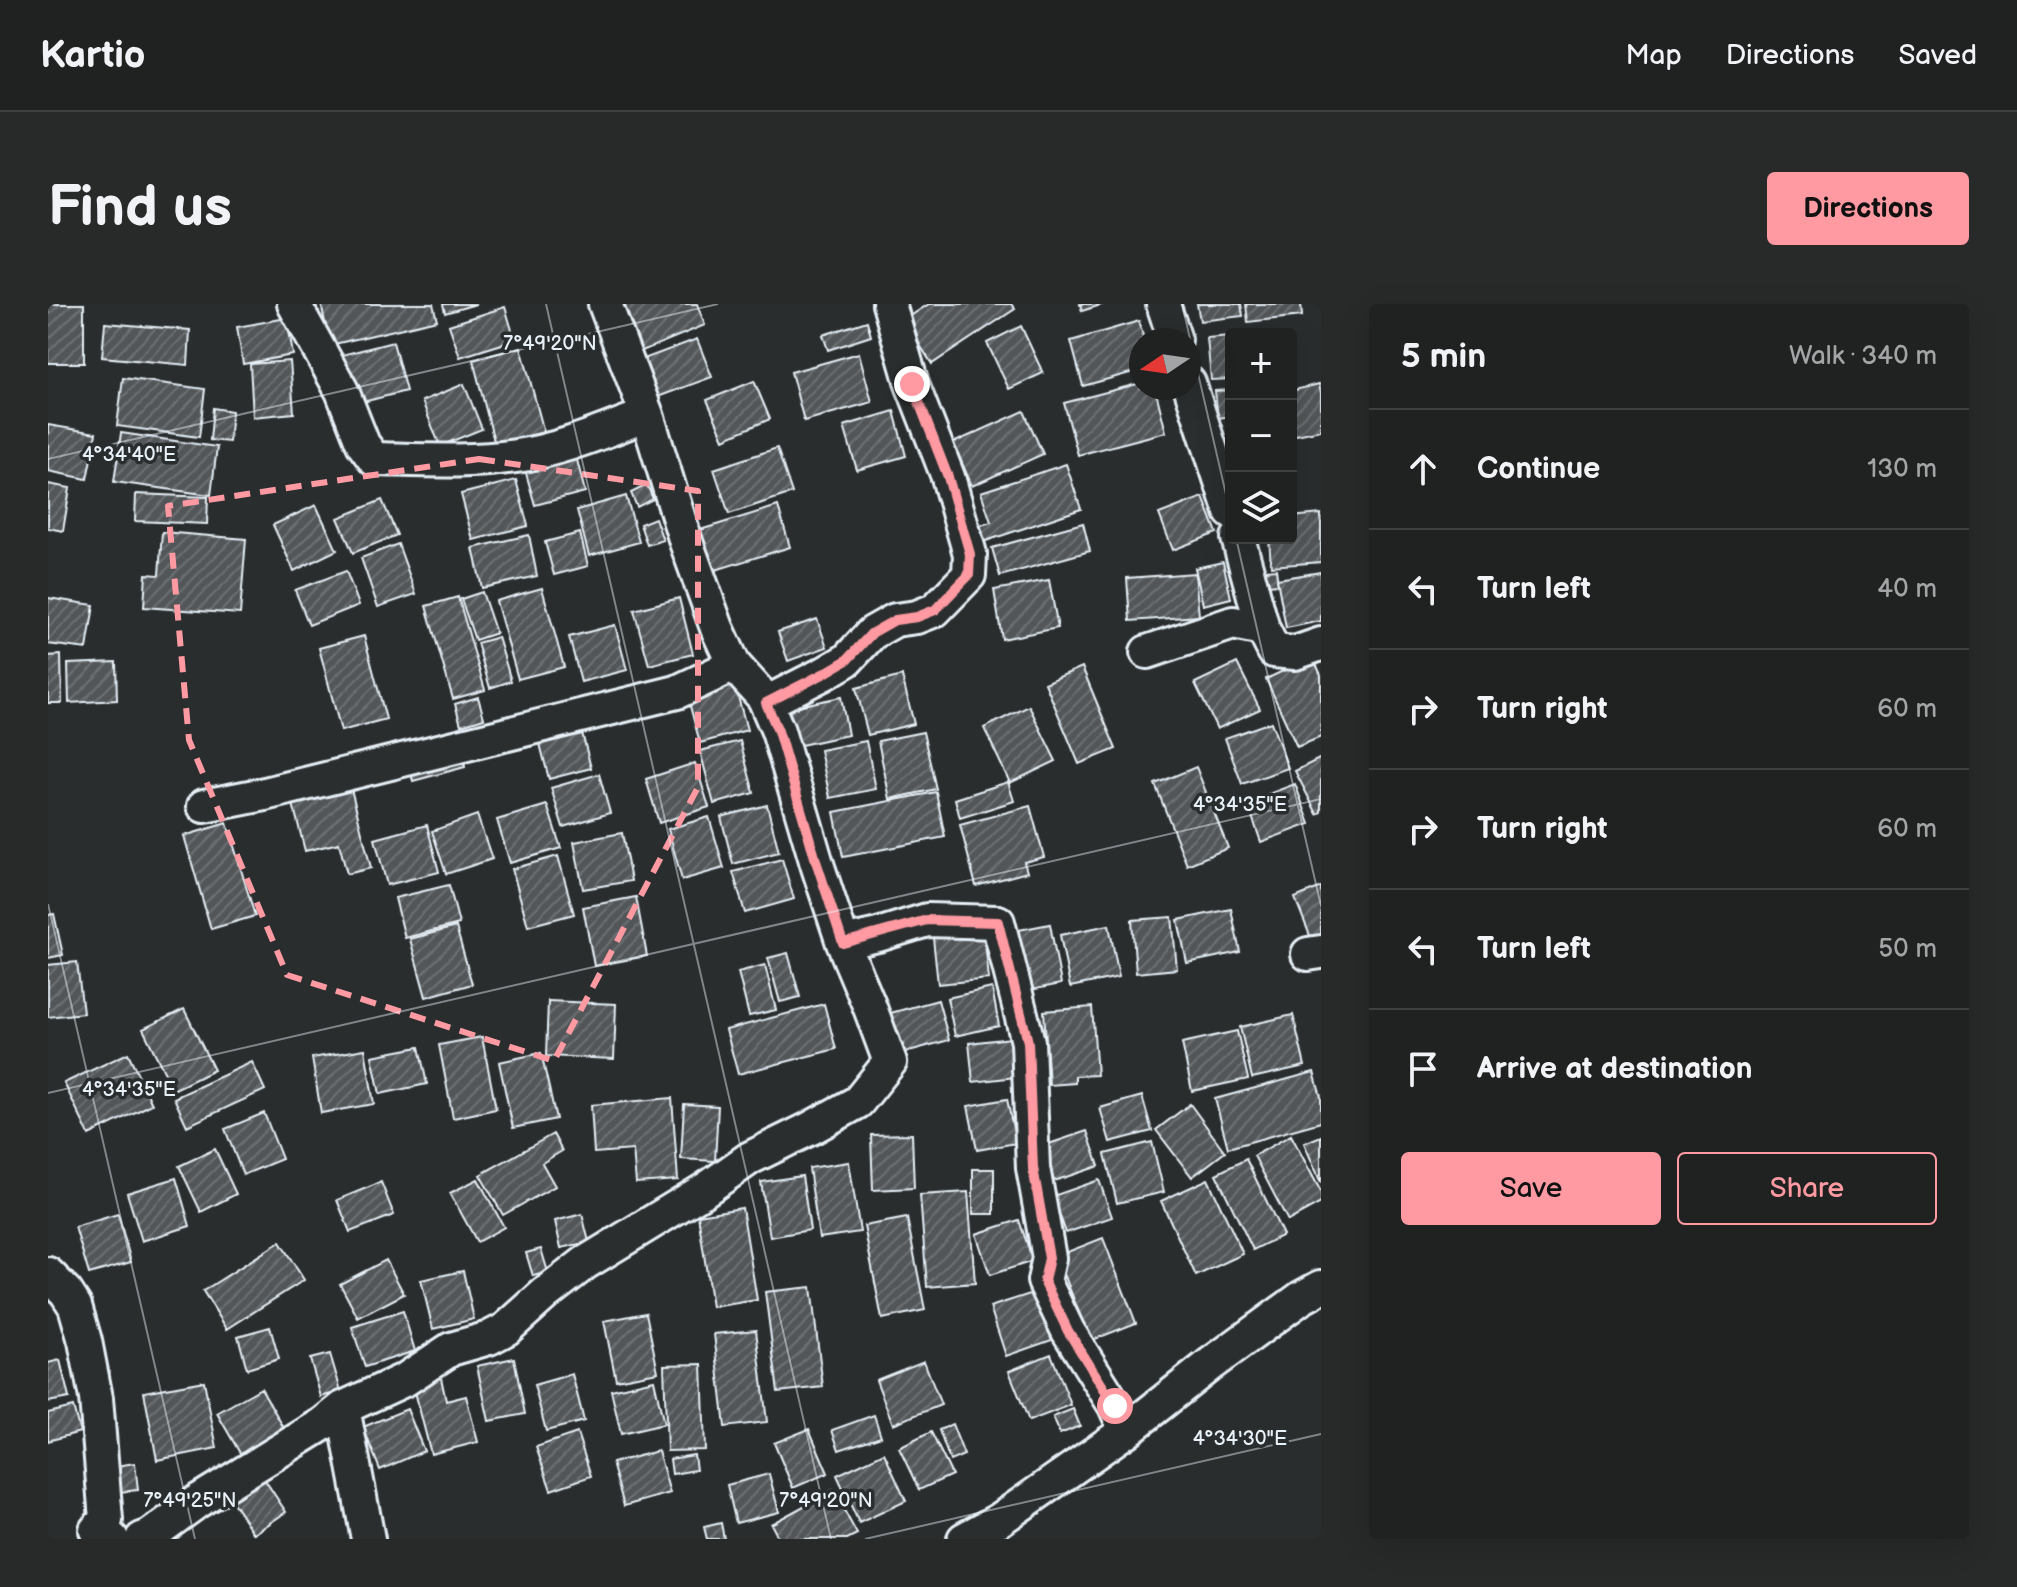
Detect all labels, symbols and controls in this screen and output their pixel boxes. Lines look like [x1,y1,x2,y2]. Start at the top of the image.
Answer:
text: Kartio [40,33,146,78]
text: Map [1625,39,1682,72]
text: Directions [1726,39,1854,72]
text: Saved [1898,39,1977,72]
button: Directions [1767,172,1969,245]
text: Find us [48,175,232,242]
north arrow [1129,328,1201,400]
map controls [1225,328,1297,544]
button: + [1225,328,1297,400]
text: 7°49'20"N [503,332,597,356]
text: 5 min [1401,336,1486,377]
text: Walk · 340 m [1789,341,1937,372]
route end [894,366,930,402]
button: − [1225,400,1297,472]
text: 4°34'40"E [82,443,176,467]
icon: ahead [1401,447,1445,491]
text: Continue [1477,451,1600,487]
text: 130 m [1867,454,1937,485]
button: layers [1225,472,1297,544]
icon: left [1401,567,1445,611]
text: Turn left [1477,571,1591,607]
text: 40 m [1877,574,1937,605]
icon: right [1401,687,1445,731]
text: Turn right [1477,691,1608,727]
text: 60 m [1877,694,1937,725]
text: 4°34'35"E [1193,793,1287,817]
icon: right [1401,807,1445,851]
text: Turn right [1477,811,1608,847]
text: 60 m [1877,814,1937,845]
icon: left [1401,927,1445,971]
text: Turn left [1477,931,1591,967]
text: 50 m [1878,934,1937,965]
icon: arrive [1401,1047,1445,1091]
text: Arrive at destination [1477,1051,1753,1087]
text: 4°34'35"E [82,1078,176,1102]
button: Save [1401,1152,1661,1225]
button: Share [1677,1152,1937,1225]
route start [1097,1388,1133,1424]
text: 4°34'30"E [1193,1427,1287,1451]
text: 7°49'25"N [143,1489,237,1513]
text: 7°49'20"N [779,1489,873,1513]

